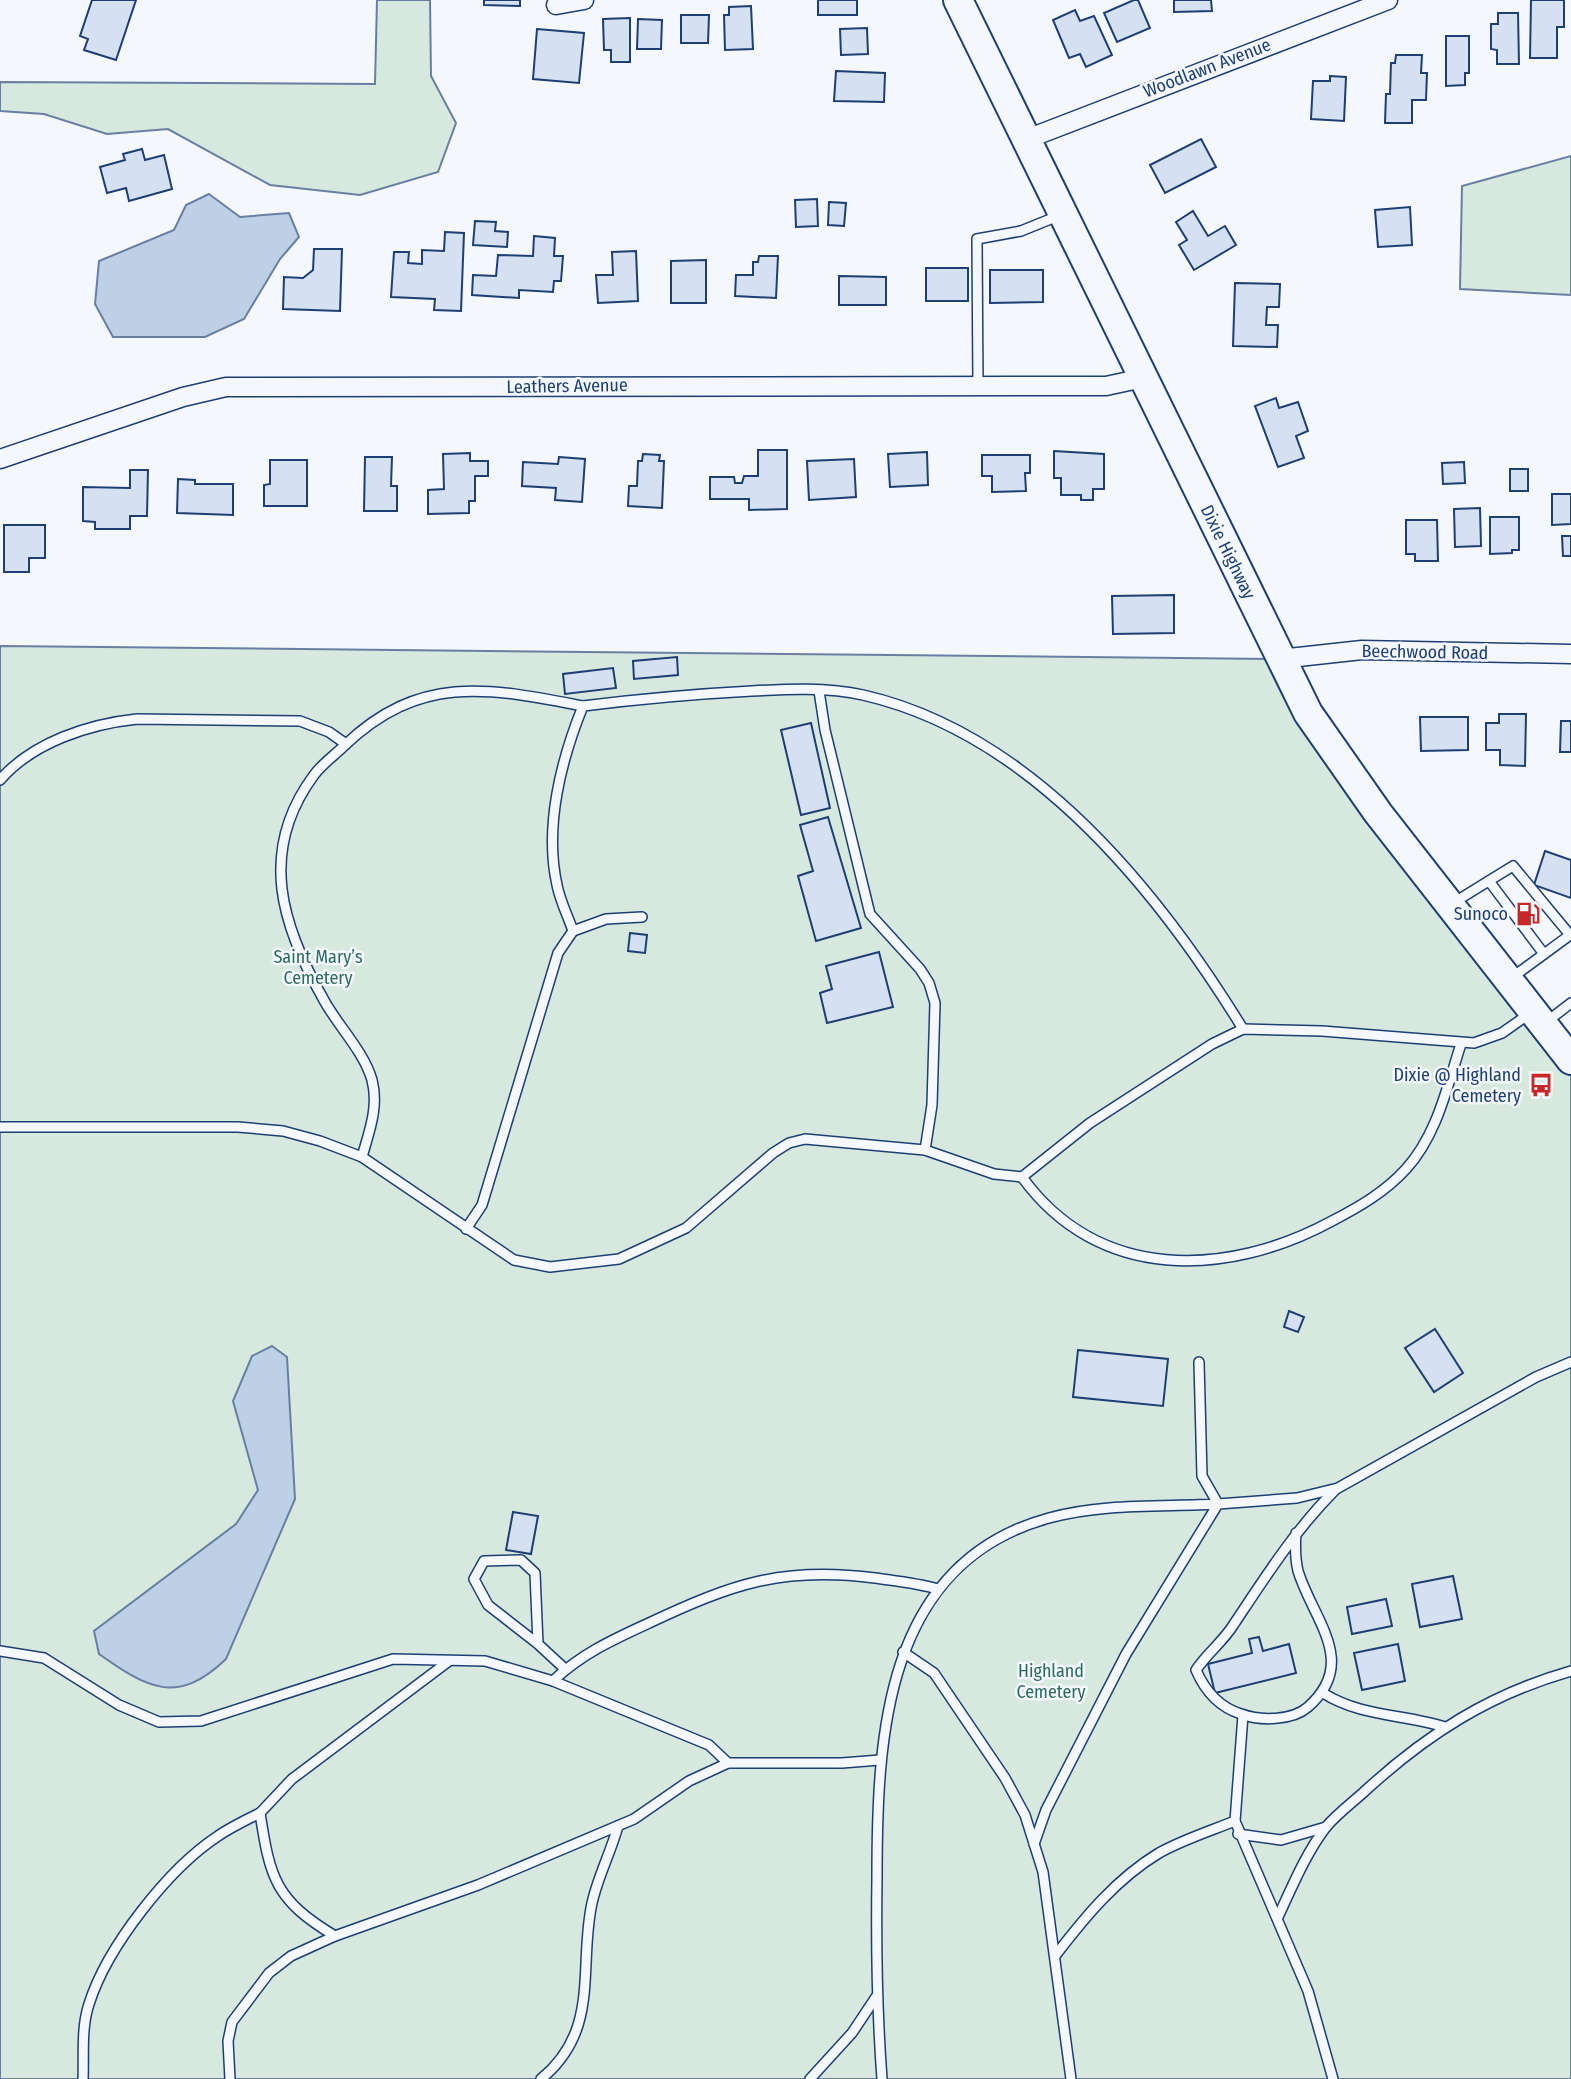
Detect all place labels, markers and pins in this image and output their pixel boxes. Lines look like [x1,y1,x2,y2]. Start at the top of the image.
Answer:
fuel station icon: Sunoco [1514,900,1542,928]
place label: Sunoco [1454,903,1508,925]
place label: Dixie @ Highland Cemetery [1394,1064,1521,1107]
bus stop icon: Dixie @ Highland Cemetery [1527,1071,1555,1099]

